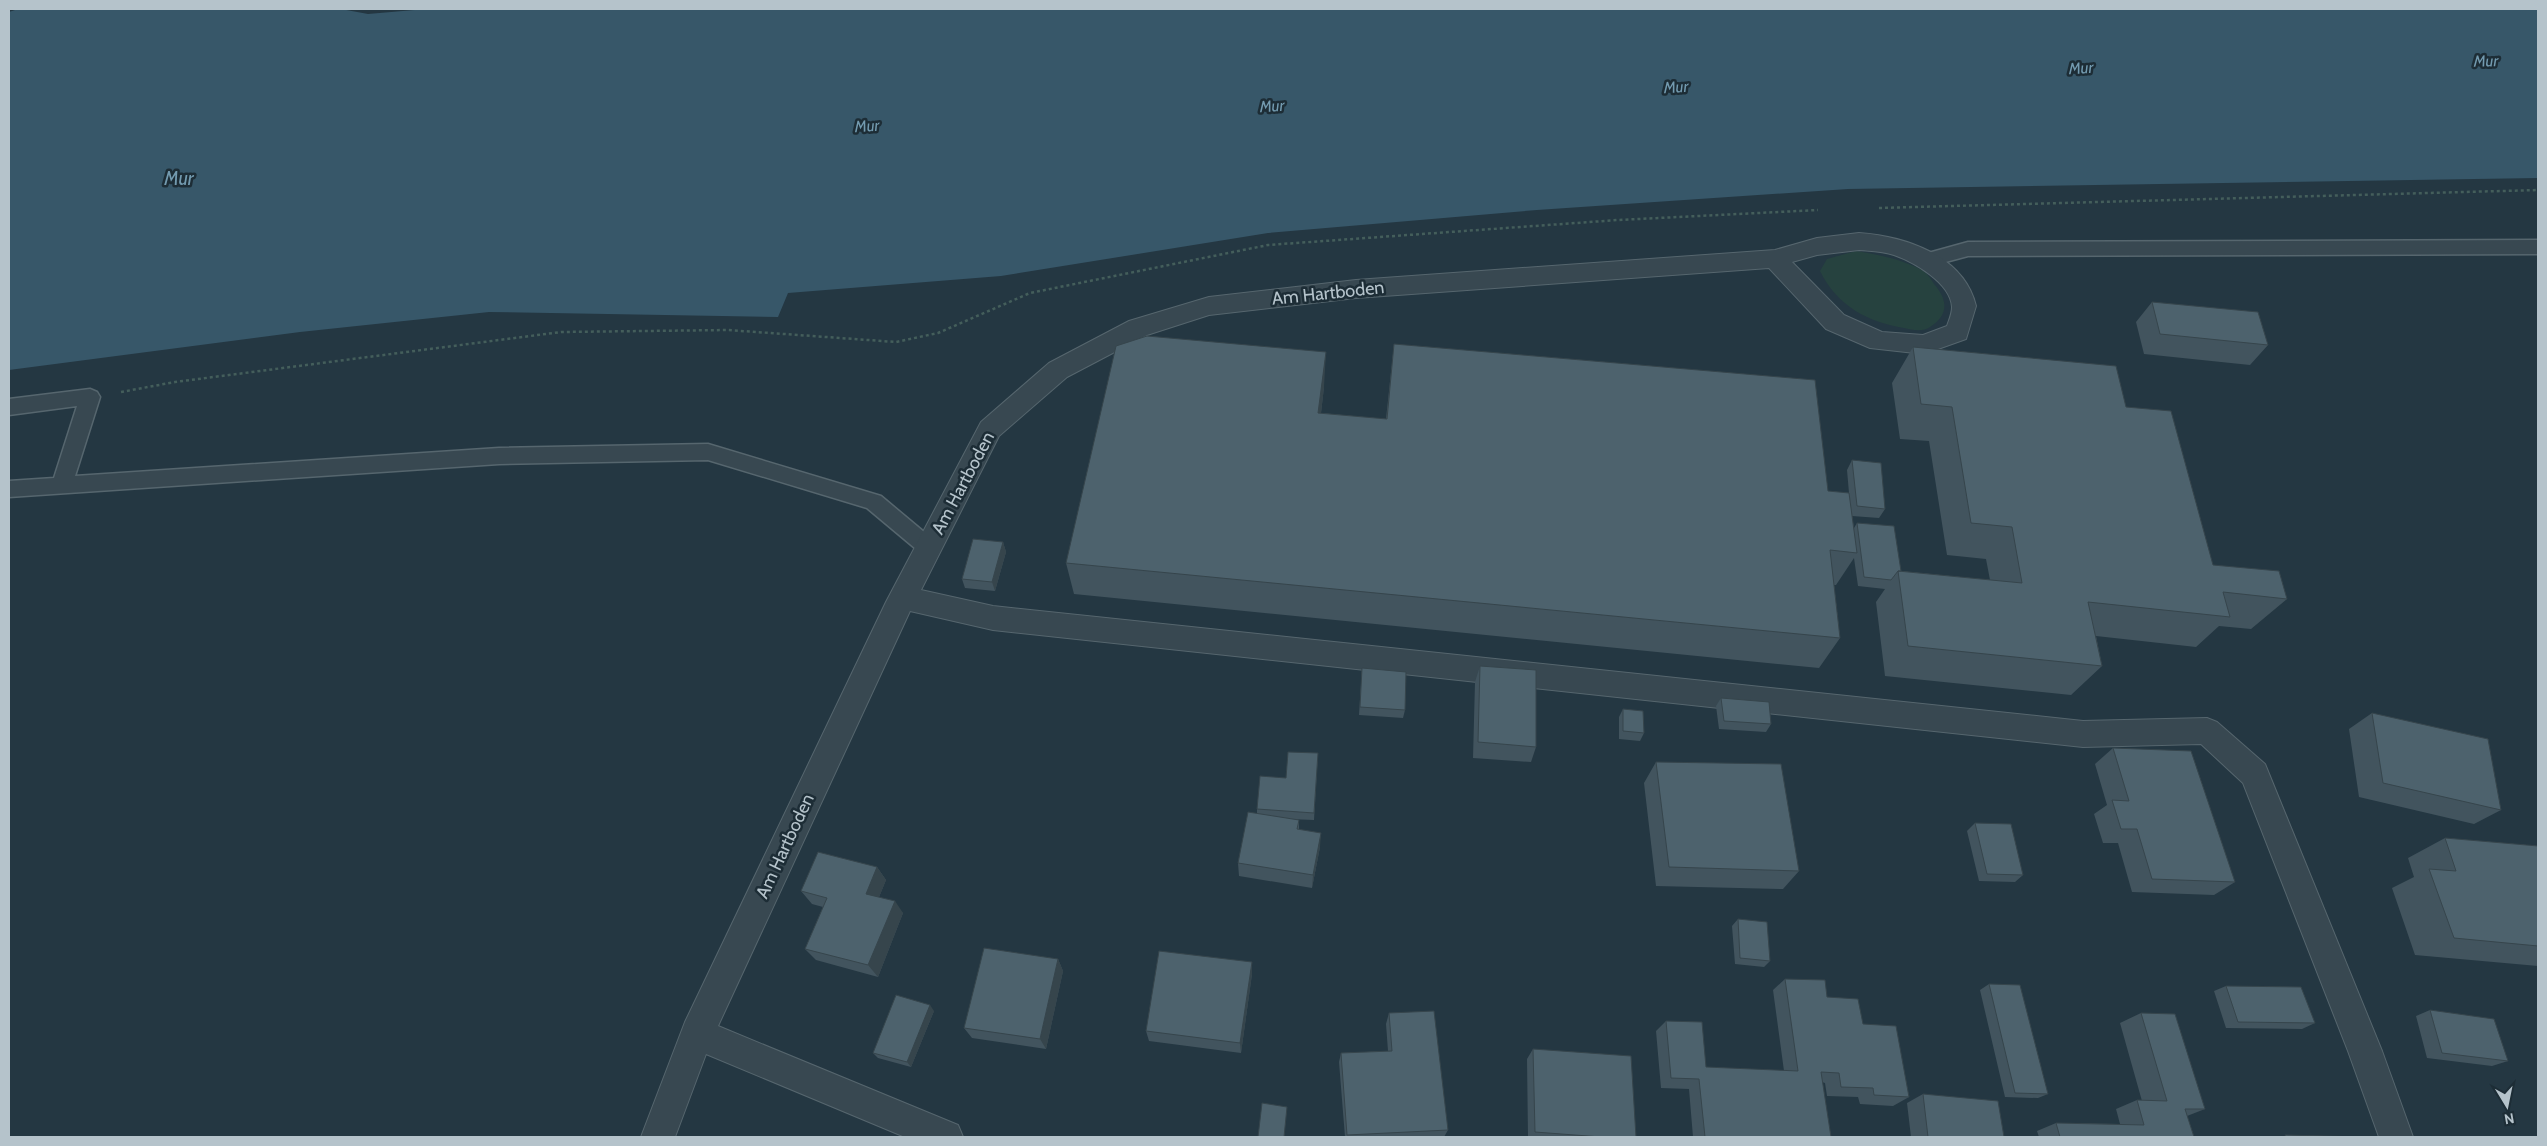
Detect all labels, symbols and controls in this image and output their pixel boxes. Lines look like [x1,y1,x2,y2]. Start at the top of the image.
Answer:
water label: Mur [2473,51,2500,71]
water label: Mur [2067,58,2095,78]
water label: Mur [1662,77,1690,97]
water label: Mur [1258,96,1286,116]
water label: Mur [853,116,881,136]
water label: Mur [163,167,195,190]
street label: Am Hartboden [1271,276,1385,310]
street label: Am Hartboden [927,428,999,538]
street label: Am Hartboden [751,790,819,902]
north arrow [2482,1081,2532,1131]
text: N [2503,1109,2516,1129]

